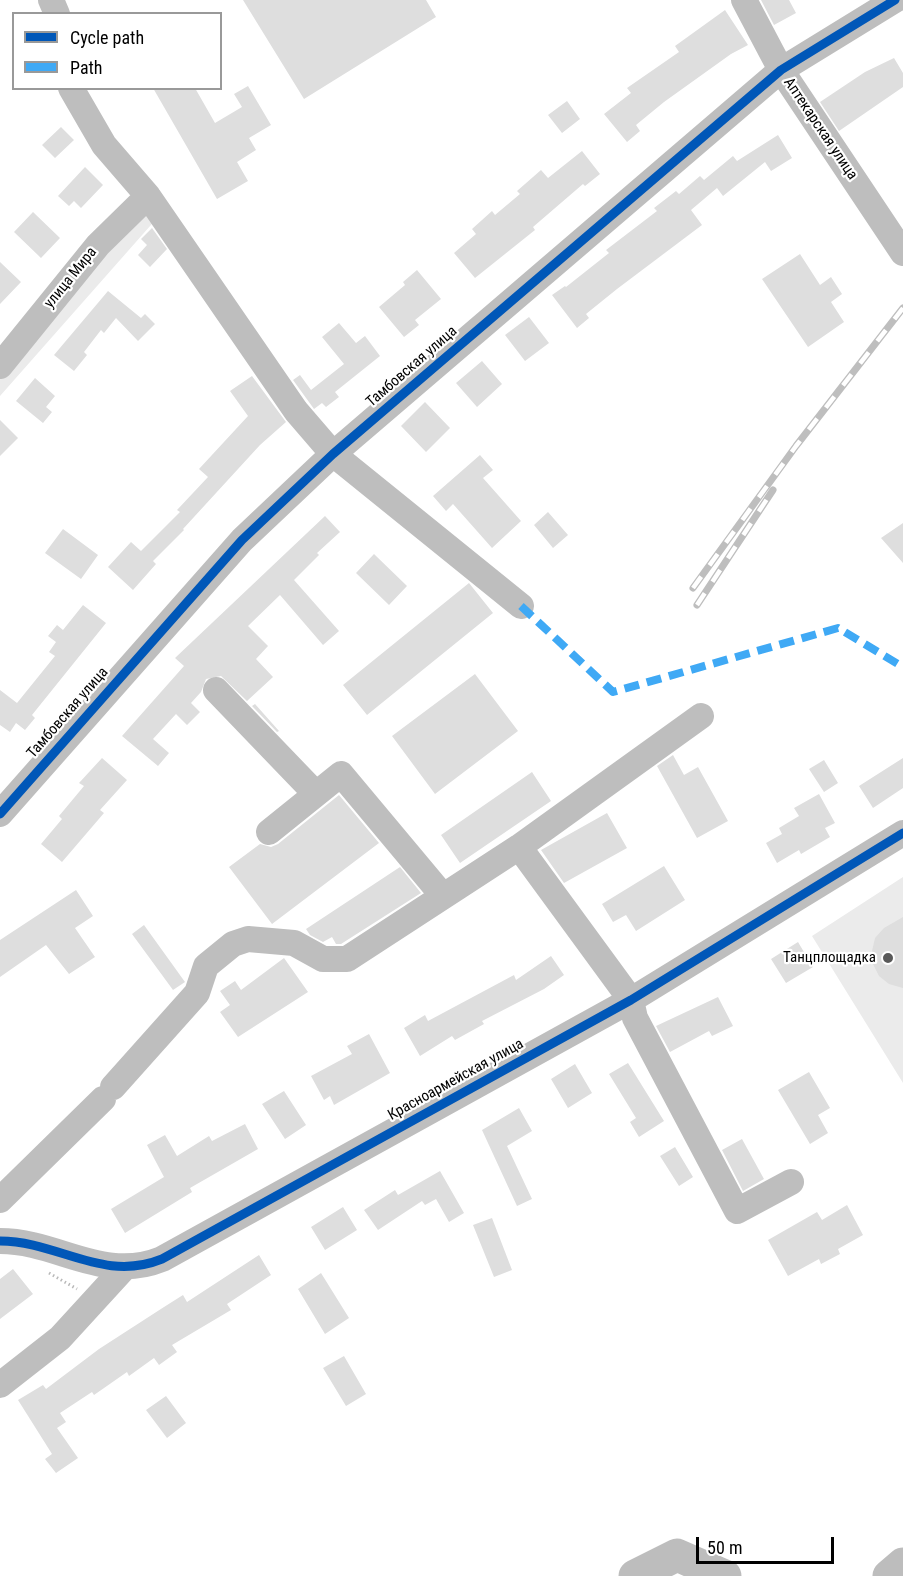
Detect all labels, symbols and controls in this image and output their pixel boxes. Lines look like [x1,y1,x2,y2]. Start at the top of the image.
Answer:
legend [12,12,222,90]
text: Cycle path [70,27,144,48]
text: Path [70,57,103,78]
street label: Аптекарская улица [779,75,861,183]
street label: улица Мира [41,244,101,312]
street label: Тамбовская улица [363,323,461,411]
street label: Тамбовская улица [24,664,112,762]
place label: Танцплощадка [783,949,876,967]
marker: Танцплощадка [881,951,895,965]
street label: Красноармейская улица [385,1035,527,1125]
scale bar [699,1525,837,1563]
text: 50 m [707,1537,742,1558]

